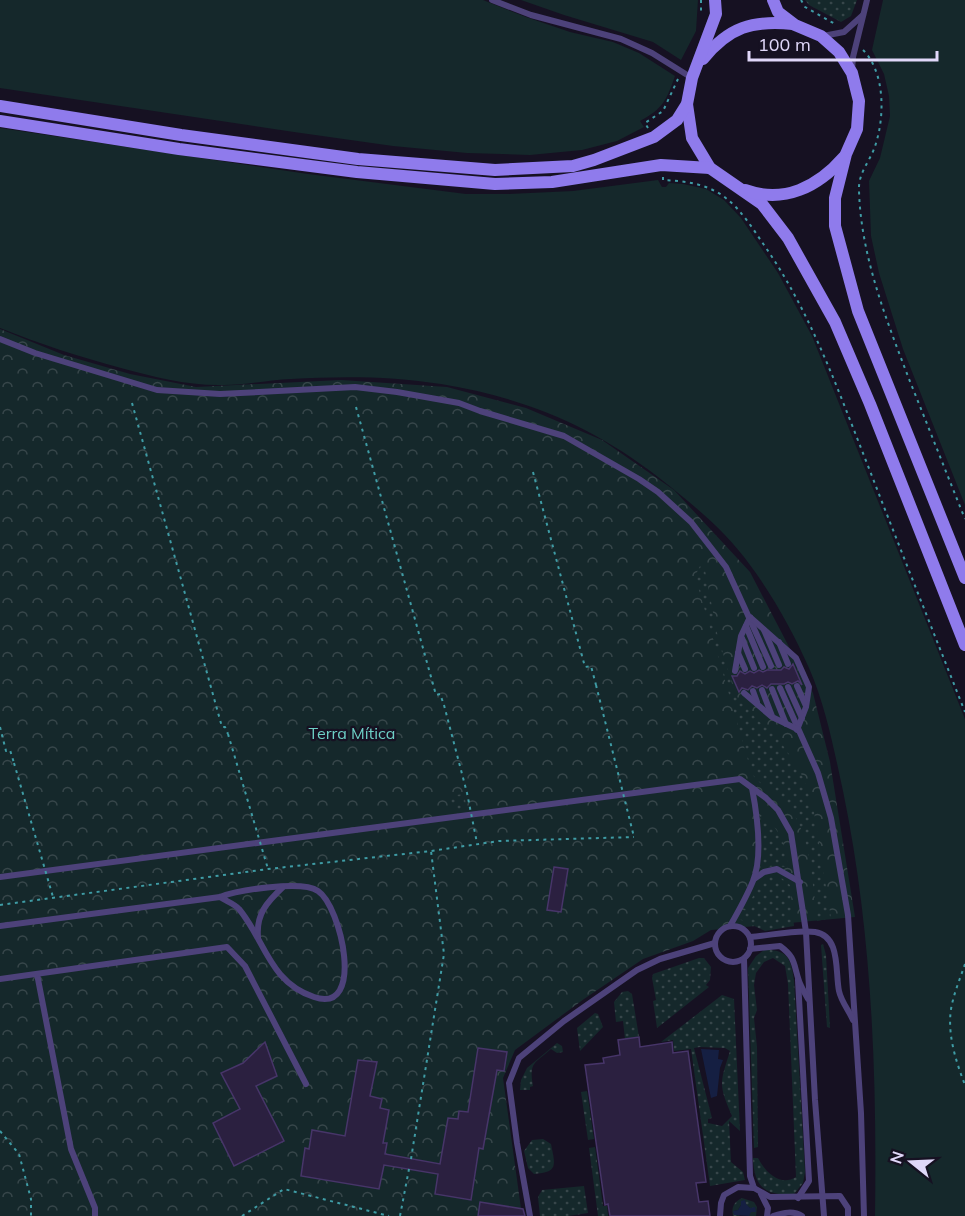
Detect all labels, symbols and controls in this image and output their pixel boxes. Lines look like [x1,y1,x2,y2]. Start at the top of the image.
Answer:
scale bar [749,24,936,62]
text: 100 m [758,33,811,56]
park label: Terra Mítica [309,723,395,743]
north arrow [881,1132,941,1192]
text: N [885,1149,908,1166]

